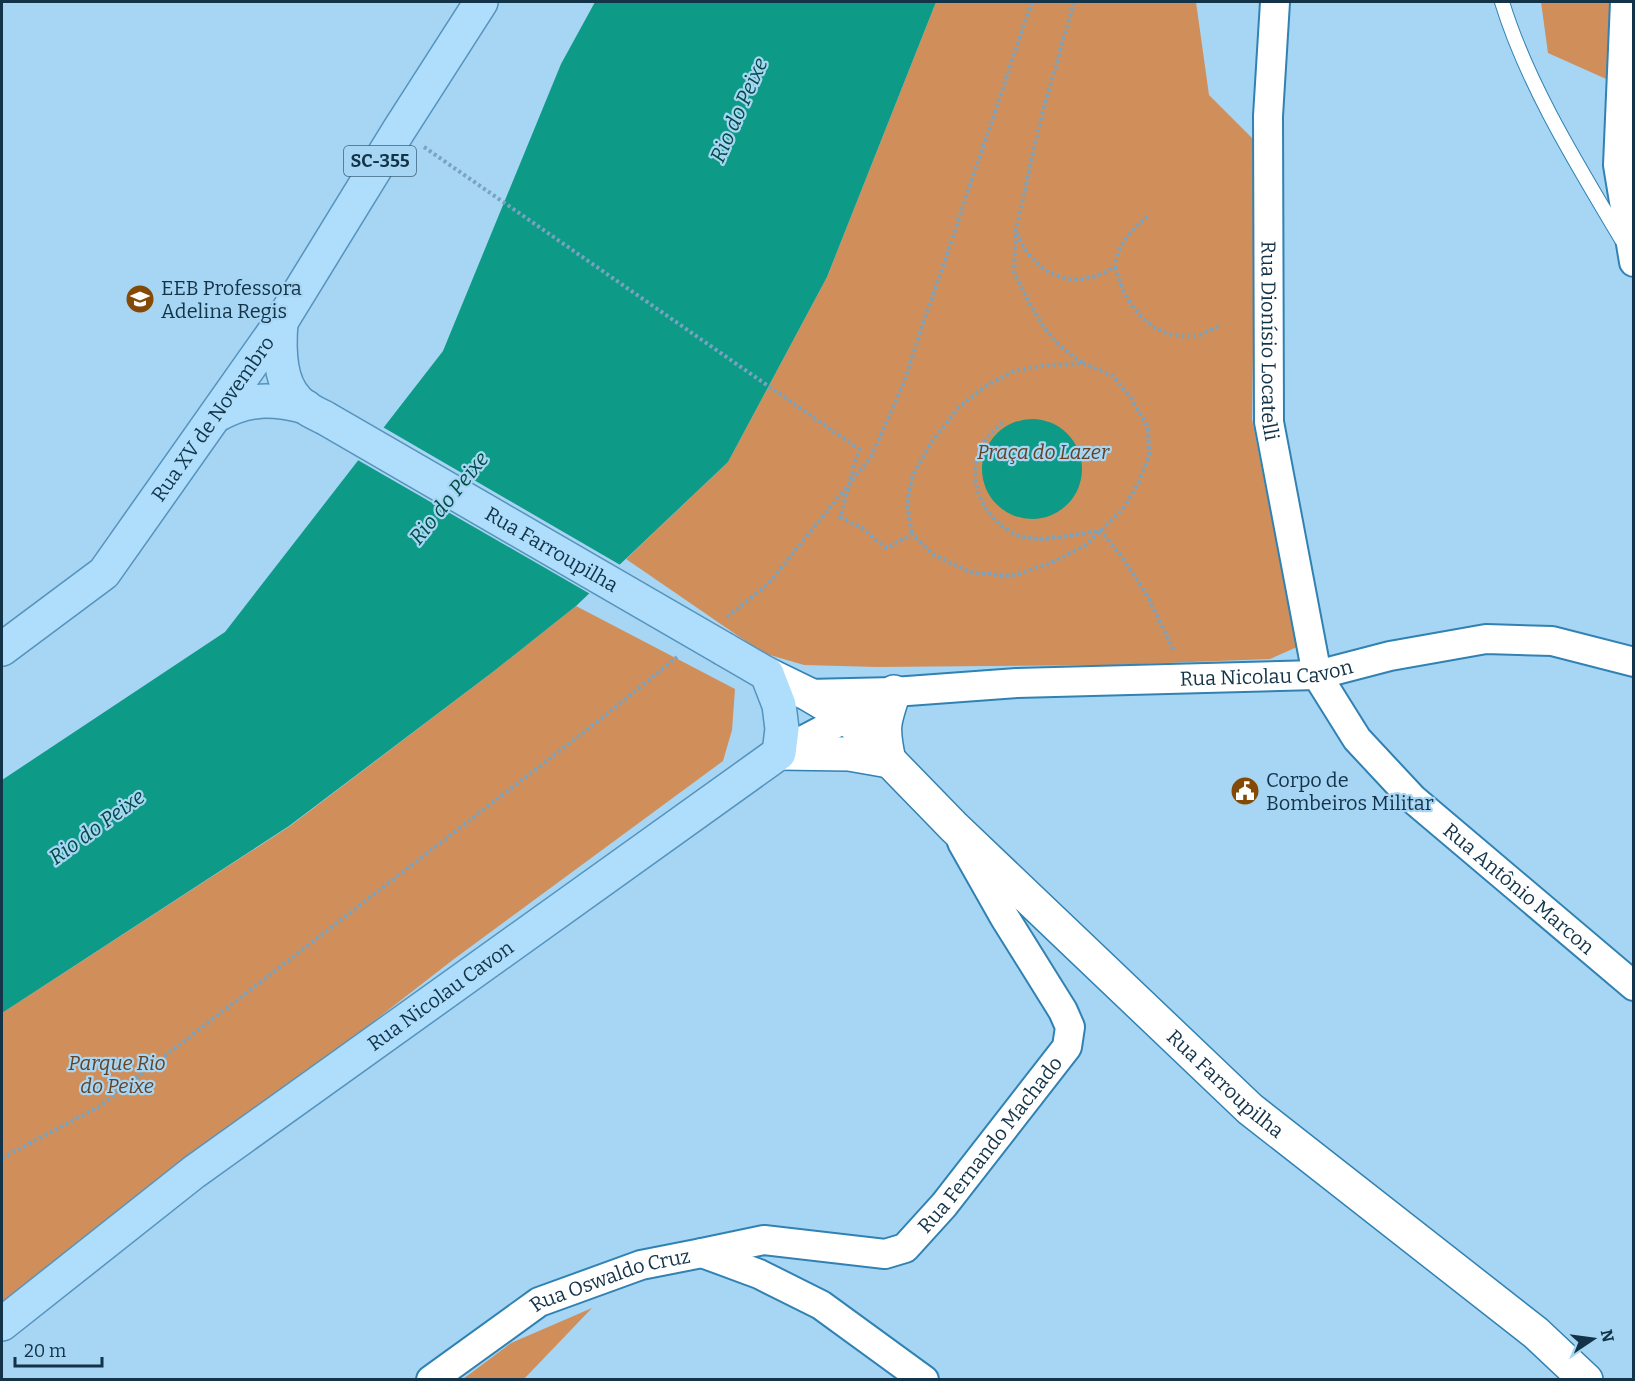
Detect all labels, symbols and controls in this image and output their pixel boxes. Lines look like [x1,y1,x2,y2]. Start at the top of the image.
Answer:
water label: Rio do Peixe [704,53,774,166]
road number: SC-355 [344,146,416,176]
street label: Rua Dionísio Locatelli [1256,241,1284,443]
place label: EEB Professora Adelina Regis [161,276,302,323]
school or university icon: EEB Professora Adelina Regis [124,283,156,315]
street label: Rua XV de Novembro [146,331,279,506]
park label: Praça do Lazer [977,440,1110,464]
water label: Rio do Peixe [404,446,495,550]
street label: Rua Farroupilha [481,501,623,597]
street label: Rua Nicolau Cavon [1179,654,1355,691]
place label: Corpo de Bombeiros Militar [1266,768,1434,815]
public building icon: Corpo de Bombeiros Militar [1229,775,1261,807]
water label: Rio do Peixe [44,783,150,870]
street label: Rua Antônio Marcon [1439,818,1599,959]
street label: Rua Nicolau Cavon [363,935,518,1056]
street label: Rua Farroupilha [1162,1024,1289,1143]
park label: Parque Rio do Peixe [68,1051,166,1098]
street label: Rua Fernando Machado [913,1051,1067,1238]
street label: Rua Oswaldo Cruz [525,1244,692,1317]
north arrow [1563,1309,1623,1369]
text: N [1596,1328,1618,1344]
scale bar [15,1330,102,1368]
text: 20 m [24,1340,66,1362]

